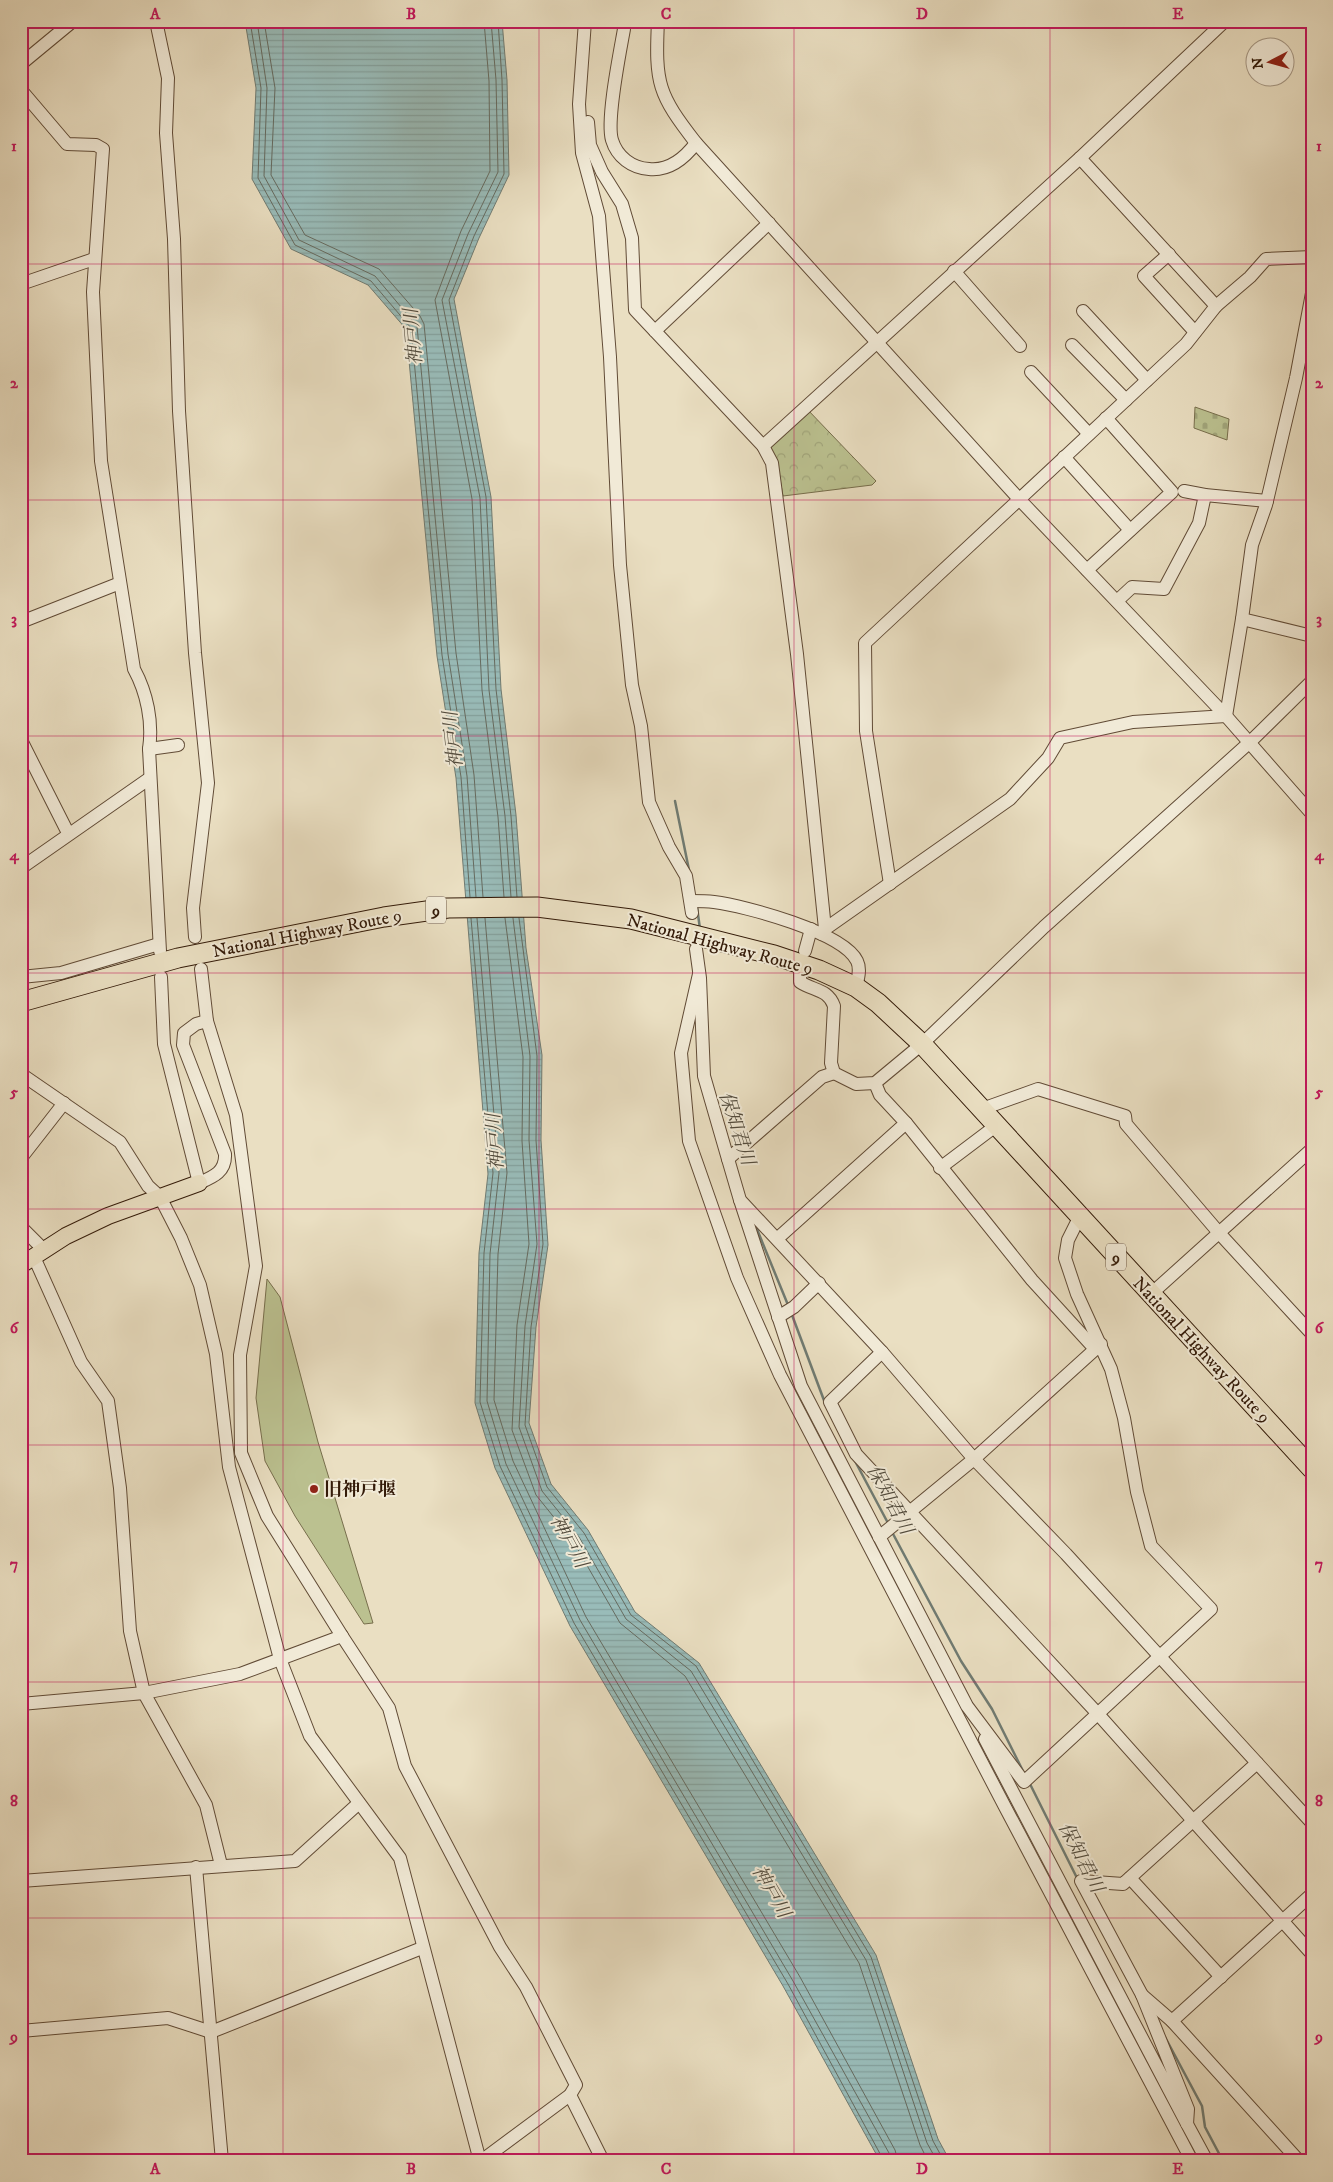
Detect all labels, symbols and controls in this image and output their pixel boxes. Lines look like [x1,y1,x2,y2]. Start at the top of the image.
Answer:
text: A [149,4,161,24]
text: B [406,4,416,24]
text: C [661,4,671,24]
text: D [916,4,928,24]
text: E [1172,4,1184,24]
north arrow [1246,38,1296,88]
text: N [1248,56,1268,70]
text: 1 [11,136,17,156]
text: 1 [1316,136,1322,156]
water label: 神戸川 [399,305,427,366]
text: 2 [10,373,19,393]
text: 2 [1315,373,1324,393]
text: 3 [11,609,17,629]
text: 3 [1316,609,1322,629]
water label: 神戸川 [439,708,468,769]
text: 4 [8,845,19,865]
text: 4 [1313,845,1324,865]
road number: 9 [426,896,446,924]
street label: National Highway Route 9 [211,905,404,963]
street label: National Highway Route 9 [624,909,815,980]
text: 5 [9,1082,18,1102]
text: 5 [1314,1082,1323,1102]
water label: 保知君川 [714,1089,760,1170]
water label: 神戸川 [482,1111,509,1171]
road number: 9 [1106,1244,1126,1270]
street label: National Highway Route 9 [1128,1273,1275,1428]
text: 6 [10,1318,20,1338]
text: 6 [1315,1318,1325,1338]
water label: 保知君川 [862,1461,919,1540]
place label: 旧神戸堰 [324,1479,396,1501]
marker: 旧神戸堰 [308,1483,320,1495]
water label: 神戸川 [545,1511,594,1574]
text: 7 [10,1554,18,1574]
text: 7 [1315,1554,1323,1574]
text: 8 [10,1791,18,1811]
text: 8 [1315,1791,1323,1811]
water label: 保知君川 [1053,1819,1109,1899]
water label: 神戸川 [746,1861,796,1924]
text: 9 [9,2027,18,2047]
text: 9 [1314,2027,1323,2047]
text: A [149,2159,161,2179]
text: B [406,2159,416,2179]
text: C [661,2159,671,2179]
text: D [916,2159,928,2179]
text: E [1172,2159,1184,2179]

